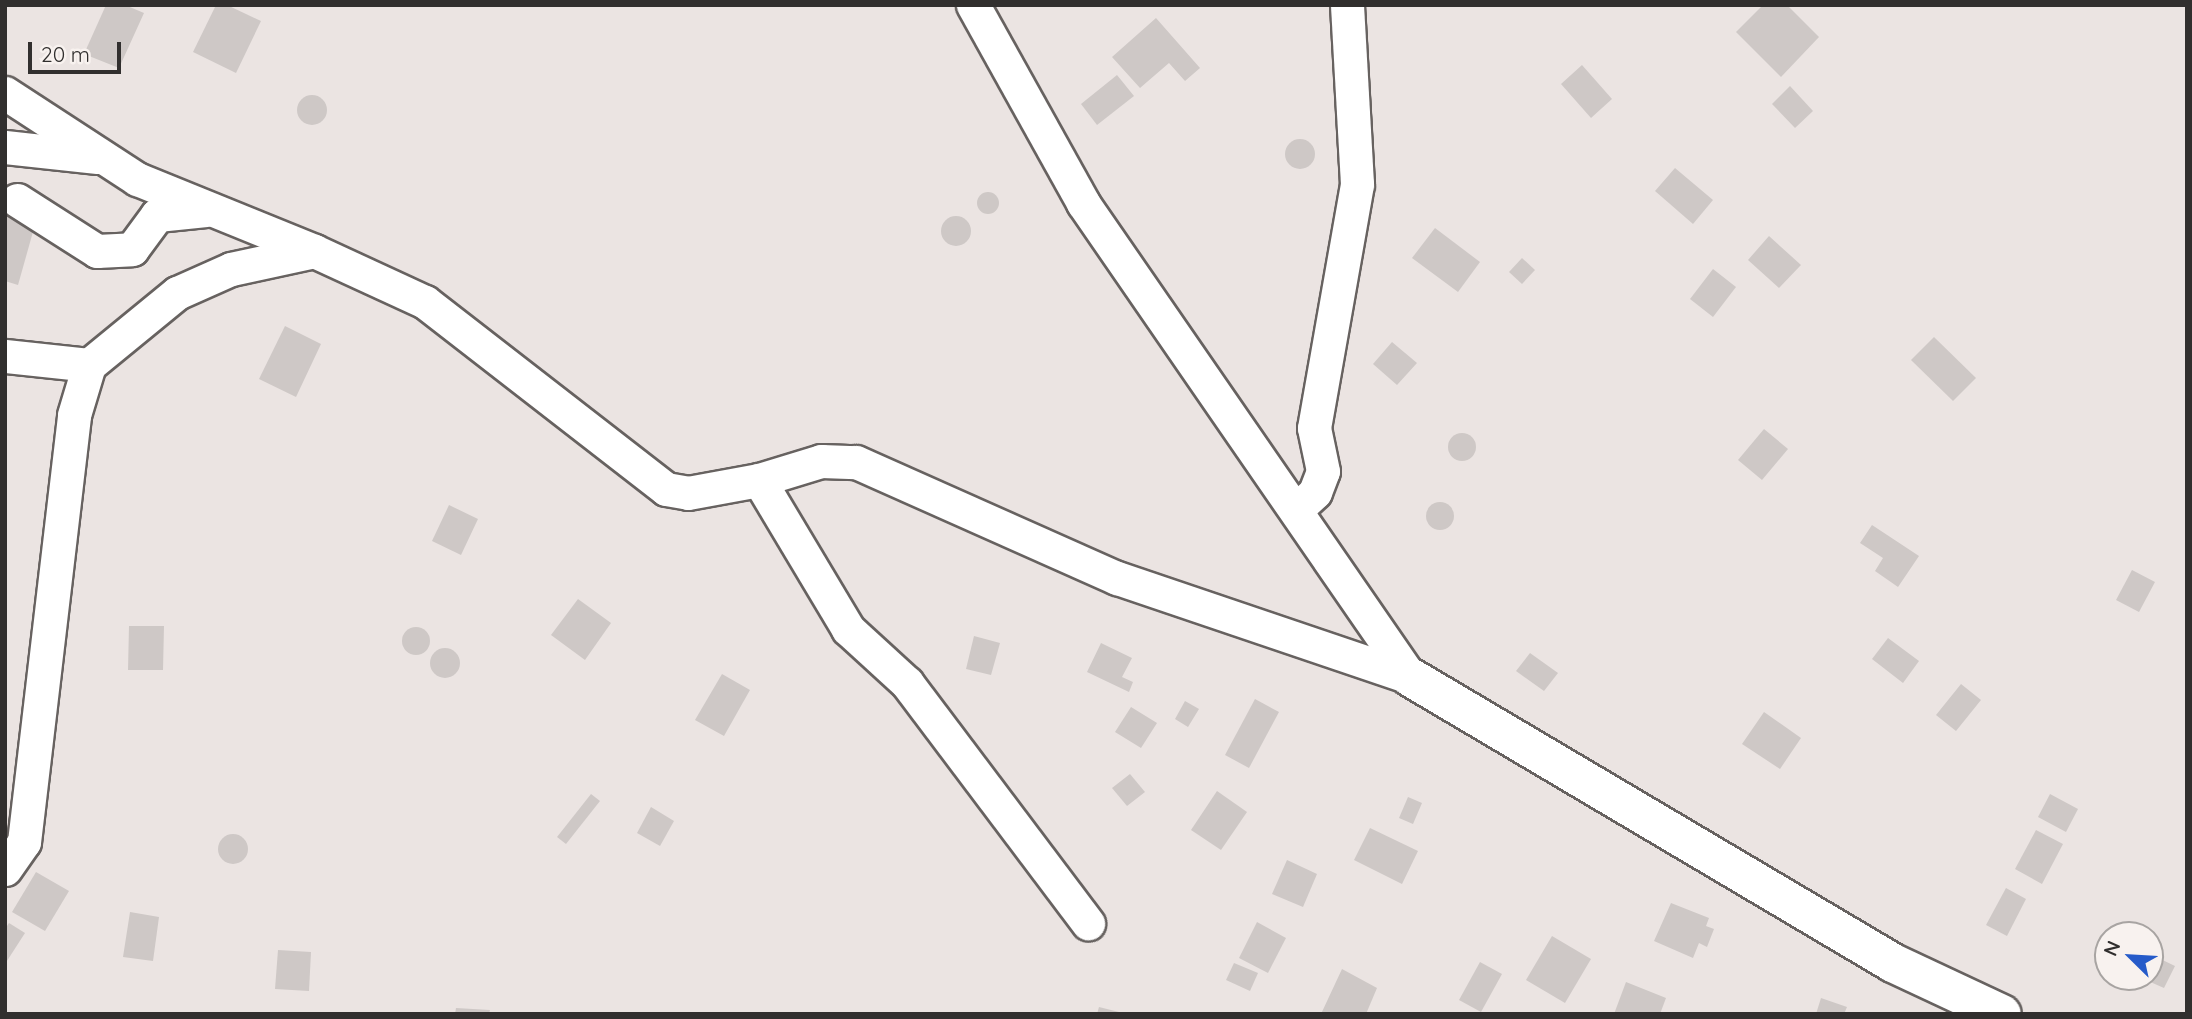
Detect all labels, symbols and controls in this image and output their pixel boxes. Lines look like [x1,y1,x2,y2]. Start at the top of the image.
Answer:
scale bar [32,28,124,72]
text: 20 m [41,41,90,67]
north arrow [2094,921,2164,991]
text: N [2098,937,2125,960]

